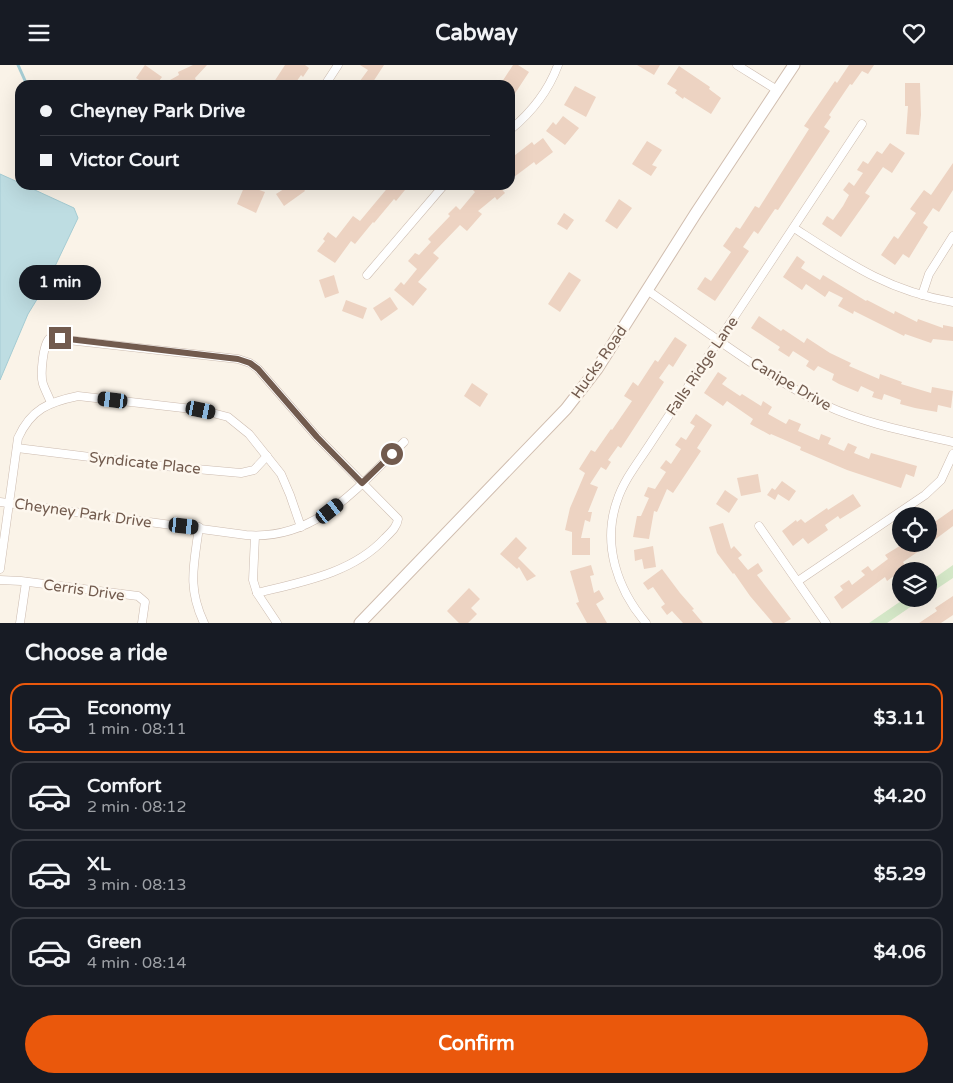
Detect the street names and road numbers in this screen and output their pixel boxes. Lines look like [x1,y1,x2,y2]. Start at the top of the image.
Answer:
street label: Falls Ridge Lane [662,313,742,419]
street label: Hucks Road [567,322,631,402]
street label: Canipe Drive [747,354,835,414]
street label: Syndicate Place [88,448,202,478]
street label: Cheyney Park Drive [13,494,153,532]
street label: Cerris Drive [42,575,126,605]

